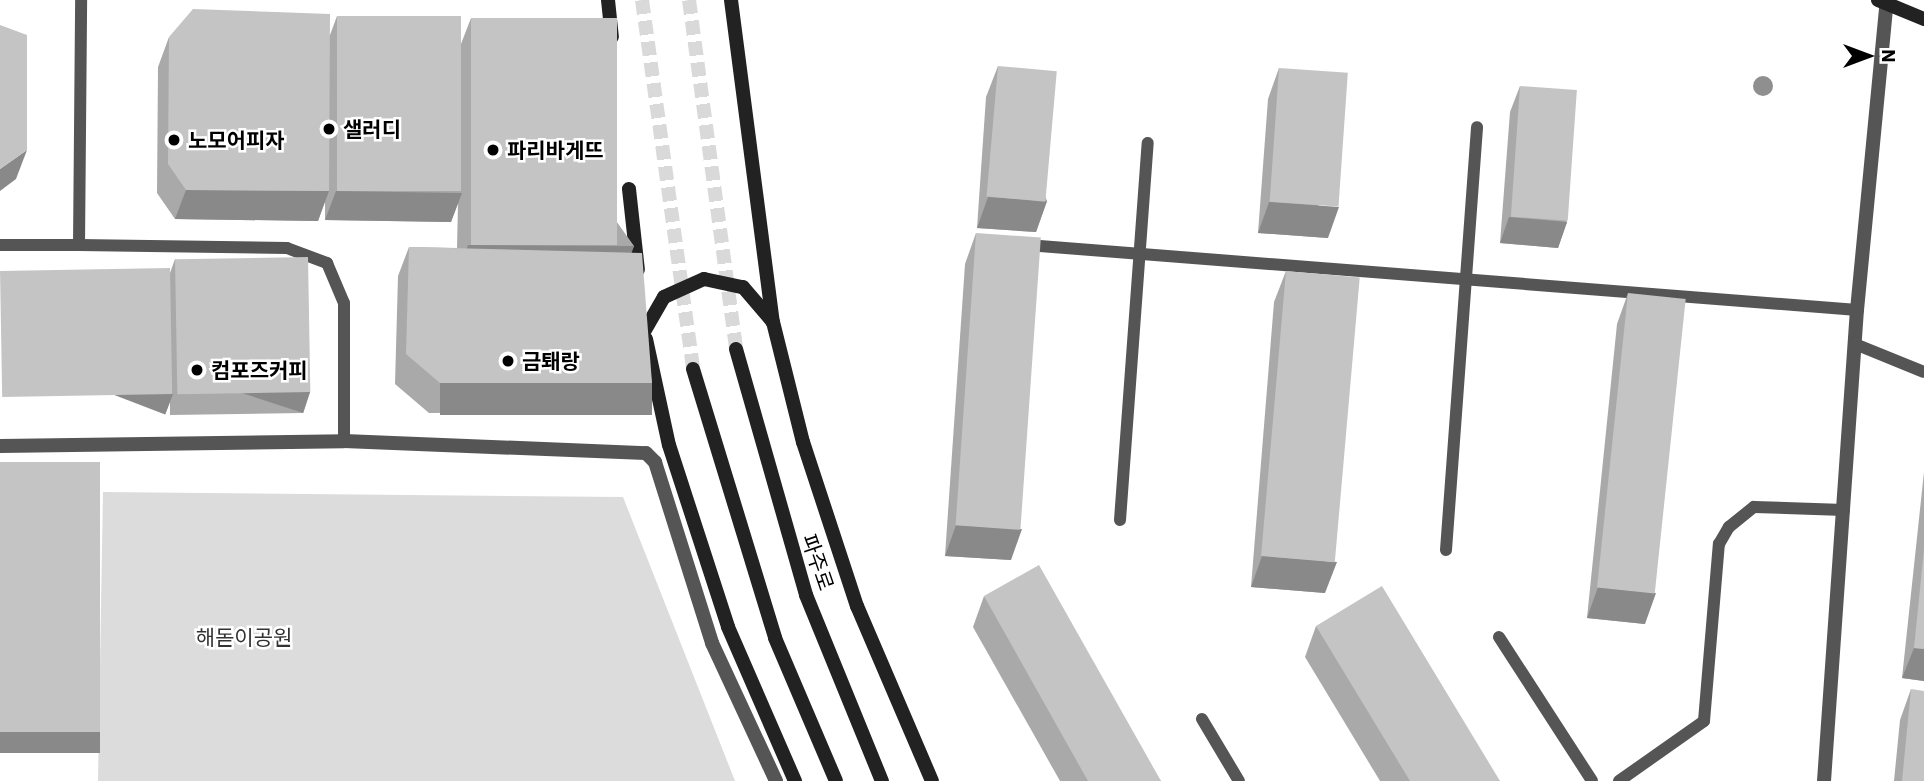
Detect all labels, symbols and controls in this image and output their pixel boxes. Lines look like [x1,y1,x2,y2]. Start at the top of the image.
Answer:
north arrow [1833,21,1903,91]
text: N [1877,49,1901,63]
place label: 샐러디 [343,116,401,142]
marker: 샐러디 [321,121,337,137]
place label: 노모어피자 [188,127,285,153]
marker: 노모어피자 [166,132,182,148]
place label: 파리바게뜨 [507,137,604,163]
marker: 파리바게뜨 [485,142,501,158]
place label: 금퇘랑 [522,348,580,374]
marker: 금퇘랑 [500,353,516,369]
place label: 컴포즈커피 [211,357,308,383]
marker: 컴포즈커피 [189,362,205,378]
street label: 파주로 [797,530,839,594]
park label: 해돋이공원 [196,624,292,650]

